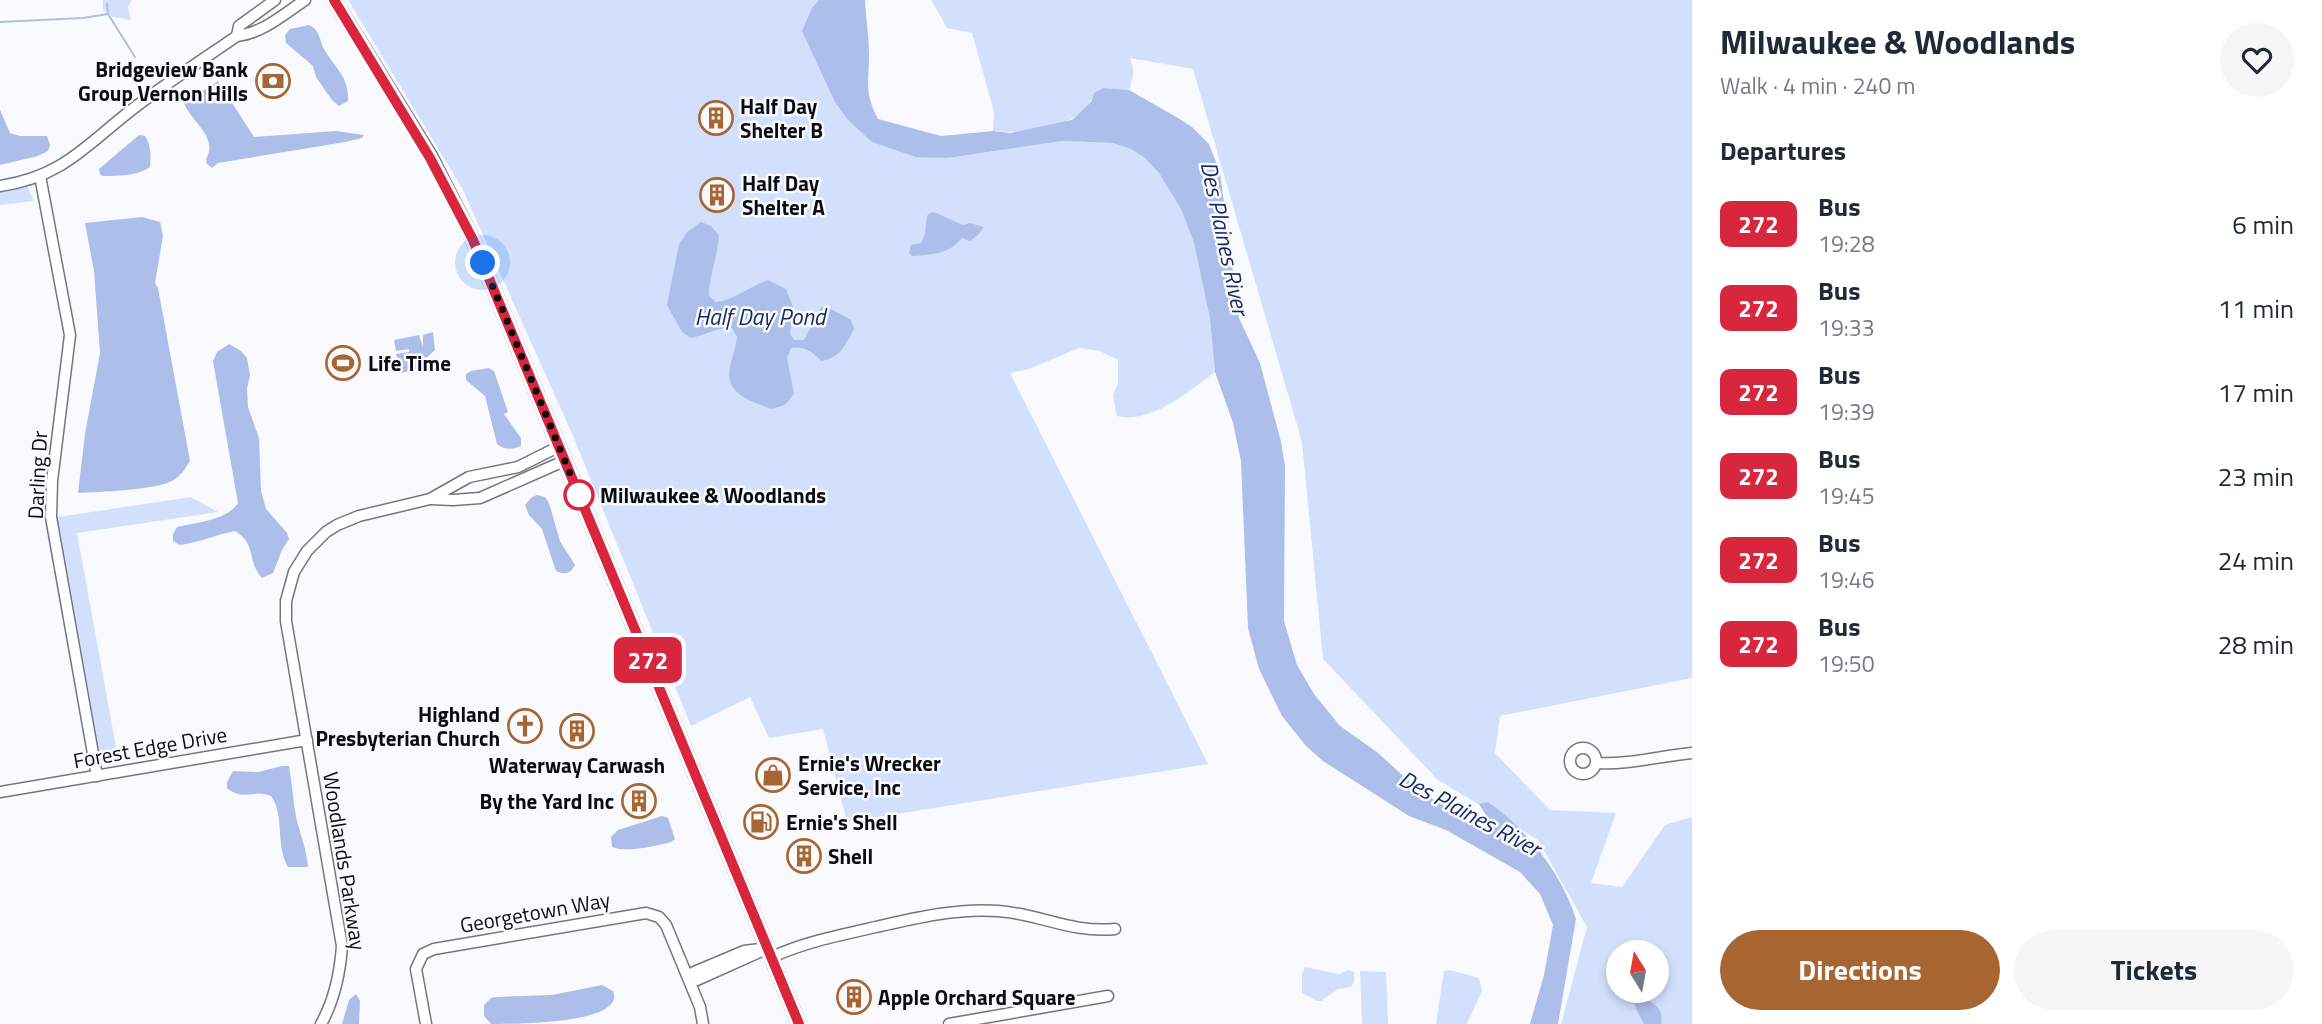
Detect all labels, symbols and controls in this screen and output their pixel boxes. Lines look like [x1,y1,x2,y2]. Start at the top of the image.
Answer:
text: Milwaukee & Woodlands [1720,17,2075,67]
button: heart [2220,23,2294,97]
place label: Bridgeview Bank Group Vernon Hills [78,53,248,109]
bank icon: Bridgeview Bank Group Vernon Hills [254,62,292,100]
text: Walk · 4 min · 240 m [1720,68,1916,103]
place label: Half Day Shelter B [740,90,823,146]
building icon: Half Day Shelter B [697,99,735,137]
text: Departures [1720,131,1846,170]
water label: Des Plaines River [1192,158,1259,321]
place label: Half Day Shelter A [742,167,825,223]
building icon: Half Day Shelter A [698,176,736,214]
text: Bus [1818,187,1860,226]
text: 6 min [2232,205,2294,244]
text: 272 [1738,206,1779,242]
text: 19:28 [1818,226,1875,261]
your location [465,245,500,280]
text: Bus [1818,271,1860,310]
text: 11 min [2218,289,2294,328]
text: 272 [1738,290,1779,326]
water label: Half Day Pond [695,299,828,334]
text: 19:33 [1818,310,1875,345]
sports icon: Life Time [324,344,362,382]
place label: Life Time [368,347,451,379]
text: Bus [1818,355,1860,394]
text: 17 min [2218,373,2294,412]
text: 272 [1738,374,1779,410]
text: 19:39 [1818,394,1875,429]
street label: Darling Dr [19,430,55,520]
text: Bus [1818,439,1860,478]
text: 23 min [2218,457,2294,496]
text: 272 [1738,458,1779,494]
text: 19:45 [1818,478,1875,513]
place label: Milwaukee & Woodlands [600,479,826,511]
marker: Milwaukee & Woodlands [564,480,594,510]
text: Bus [1818,523,1860,562]
text: 24 min [2218,541,2294,580]
text: 272 [1738,542,1779,578]
text: 19:46 [1818,562,1875,597]
text: Bus [1818,607,1860,646]
text: 28 min [2218,625,2294,664]
text: 272 [1738,626,1779,662]
line badge: 272 [608,637,688,683]
text: 272 [628,642,668,678]
text: 19:50 [1818,646,1875,681]
place label: Highland Presbyterian Church [315,698,500,754]
church icon: Highland Presbyterian Church [506,707,544,745]
building icon: Waterway Carwash [558,712,596,750]
street label: Forest Edge Drive [71,718,229,776]
place label: Ernie's Wrecker Service, Inc [798,747,941,803]
place label: Waterway Carwash [489,749,665,781]
shop icon: Ernie's Wrecker Service, Inc [754,756,792,794]
water label: Des Plaines River [1393,761,1550,866]
street label: Woodlands Parkway [315,769,375,953]
building icon: By the Yard Inc [620,782,658,820]
place label: By the Yard Inc [479,785,614,817]
fuel station icon: Ernie's Shell [742,803,780,841]
place label: Ernie's Shell [786,806,898,838]
building icon: Shell [785,837,823,875]
place label: Shell [828,840,873,872]
street label: Georgetown Way [457,883,613,941]
button: Directions [1720,930,2000,1010]
button: Tickets [2014,930,2294,1010]
north arrow [1606,940,1670,1003]
map controls [1606,940,1669,1003]
building icon: Apple Orchard Square [835,978,873,1016]
place label: Apple Orchard Square [878,981,1075,1013]

